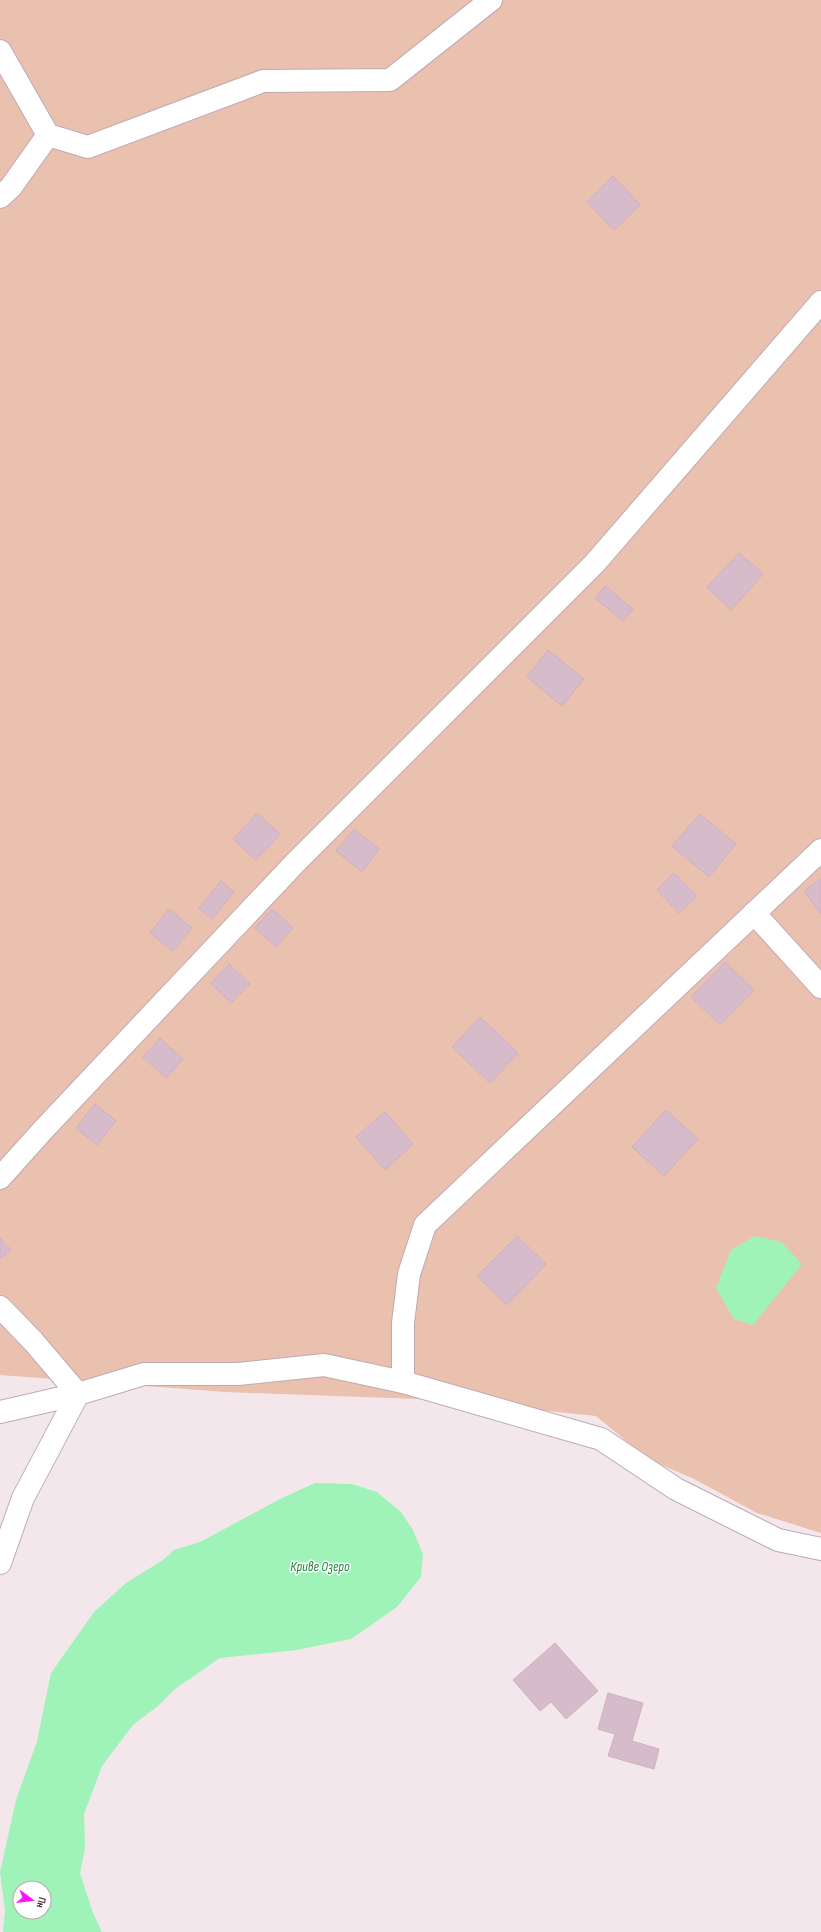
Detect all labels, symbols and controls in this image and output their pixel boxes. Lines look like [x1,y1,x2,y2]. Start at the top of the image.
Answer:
water label: Криве Озеро [290,1558,350,1575]
north arrow [12,1880,52,1920]
text: Пн [33,1896,49,1909]

